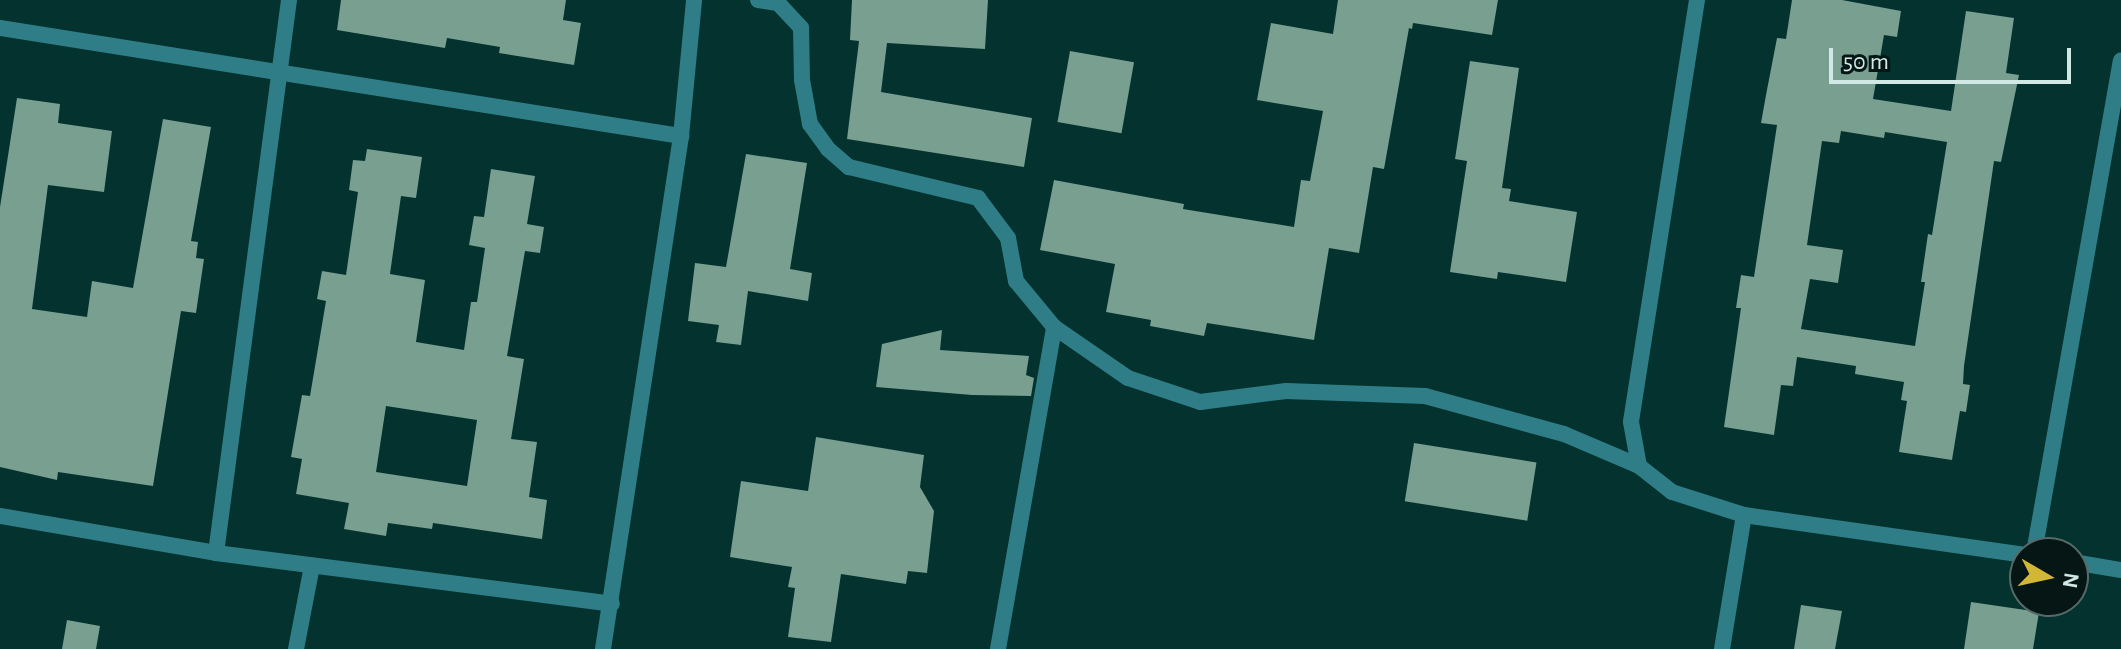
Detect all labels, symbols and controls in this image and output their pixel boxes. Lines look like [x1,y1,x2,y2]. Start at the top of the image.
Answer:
scale bar [1833,32,2075,82]
text: 50 m [1843,50,1889,74]
north arrow [2009,537,2089,617]
text: N [2059,571,2083,590]

